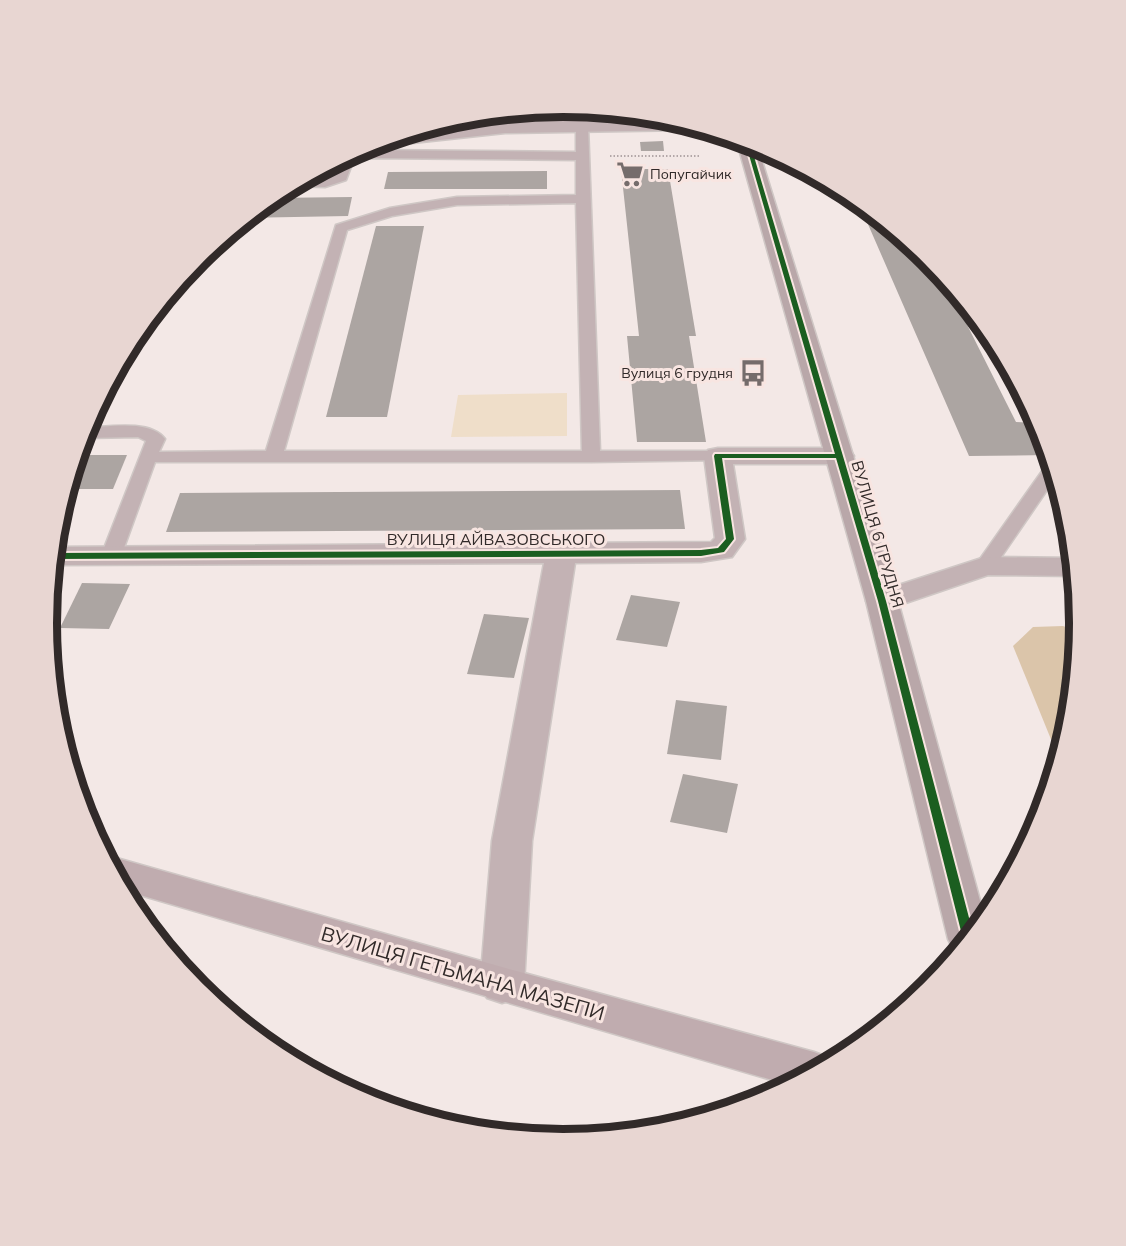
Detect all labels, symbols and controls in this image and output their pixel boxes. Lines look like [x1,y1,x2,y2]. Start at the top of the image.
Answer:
supermarket icon: Попугайчик [615,159,645,189]
place label: Попугайчик [650,165,732,183]
bus stop icon: Вулиця 6 грудня [738,358,768,388]
place label: Вулиця 6 грудня [621,364,733,382]
street label: ВУЛИЦЯ 6 ГРУДНЯ [847,458,909,610]
street label: ВУЛИЦЯ АЙВАЗОВСЬКОГО [387,529,605,549]
street label: ВУЛИЦЯ ГЕТЬМАНА МАЗЕПИ [318,920,608,1026]

